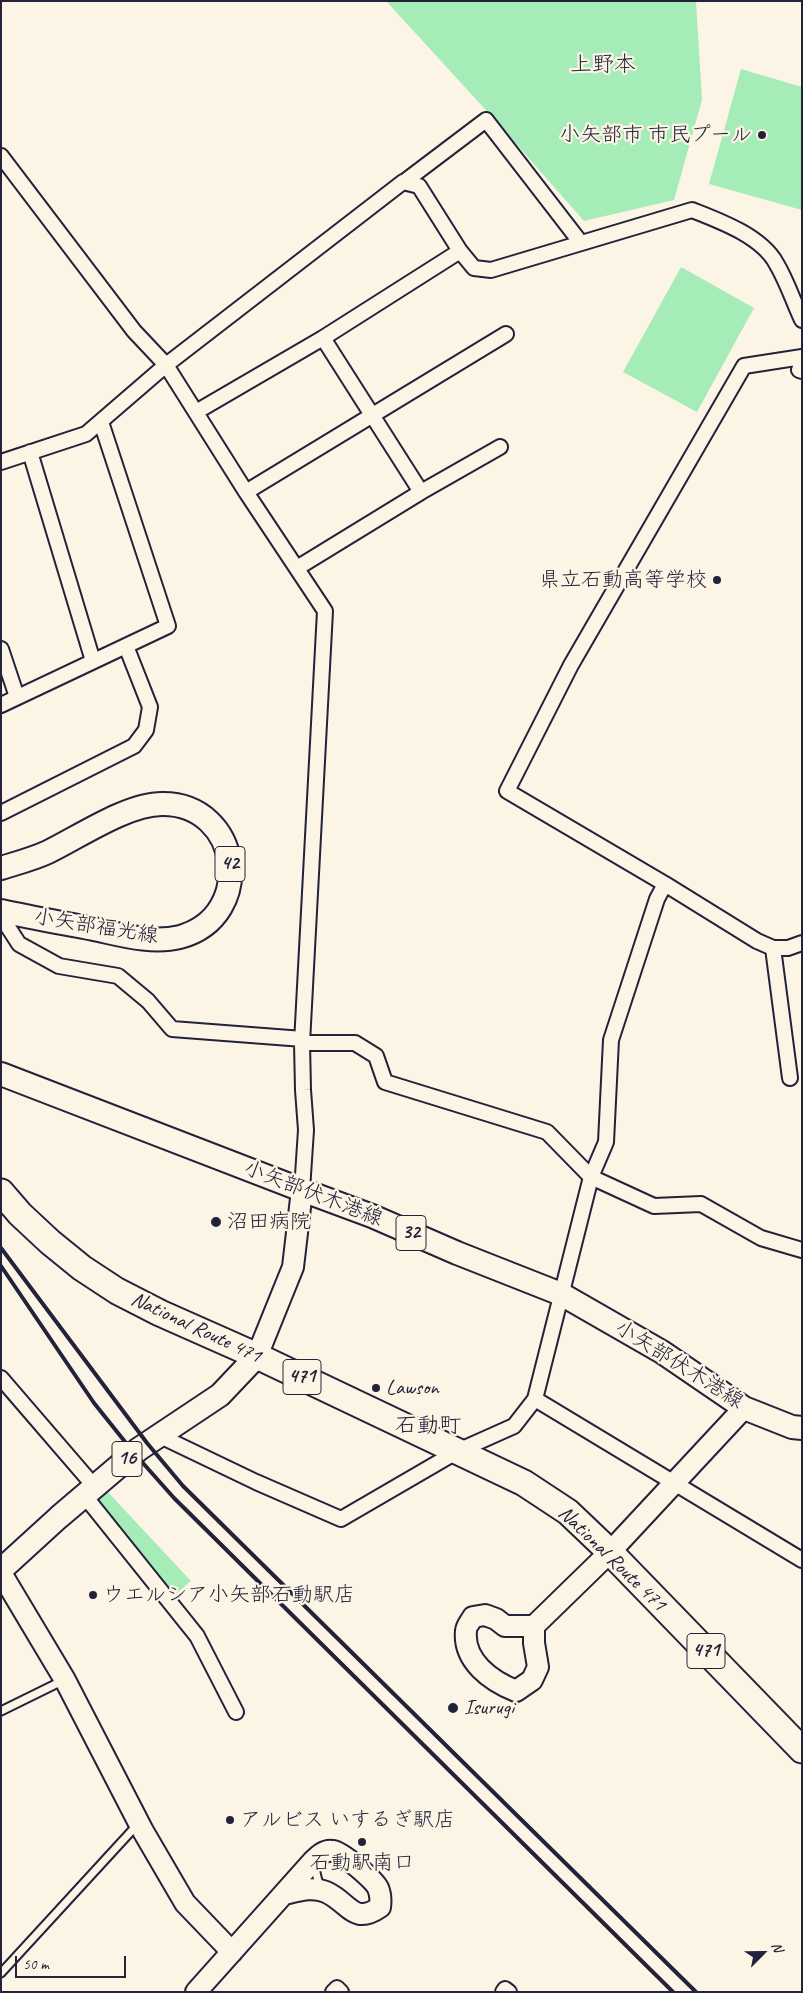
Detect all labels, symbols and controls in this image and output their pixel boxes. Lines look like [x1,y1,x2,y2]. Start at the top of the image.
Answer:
district label: 上野本 [570,52,636,78]
place label: 小矢部市 市民プール [559,122,752,148]
marker: 小矢部市 市民プール [756,129,768,141]
place label: 県立石動高等学校 [539,567,707,593]
marker: 県立石動高等学校 [711,574,723,586]
road number: 42 [215,846,245,882]
street label: 小矢部福光線 [32,905,160,949]
street label: 小矢部伏木港線 [240,1156,386,1232]
place label: 沼田病院 [227,1209,311,1235]
marker: 沼田病院 [209,1215,223,1229]
road number: 32 [396,1216,426,1250]
street label: National Route 471 [127,1287,265,1369]
street label: 小矢部伏木港線 [610,1315,748,1415]
road number: 471 [283,1360,321,1394]
place label: Lawson [386,1375,439,1401]
marker: Lawson [370,1382,382,1394]
district label: 石動町 [395,1413,461,1439]
road number: 16 [112,1442,142,1476]
street label: National Route 471 [553,1501,671,1617]
place label: ウエルシア小矢部石動駅店 [103,1582,355,1608]
marker: ウエルシア小矢部石動駅店 [87,1589,99,1601]
road number: 471 [687,1634,725,1668]
place label: Isurugi [464,1695,514,1721]
marker: Isurugi [446,1701,460,1715]
place label: アルビス いするぎ駅店 [240,1807,455,1833]
marker: アルビス いするぎ駅店 [224,1814,236,1826]
marker: 石動駅南口 [356,1836,368,1848]
place label: 石動駅南口 [310,1850,414,1876]
north arrow [738,1928,788,1978]
text: N [768,1940,787,1954]
scale bar [18,1946,129,1978]
text: 50 m [23,1955,49,1974]

